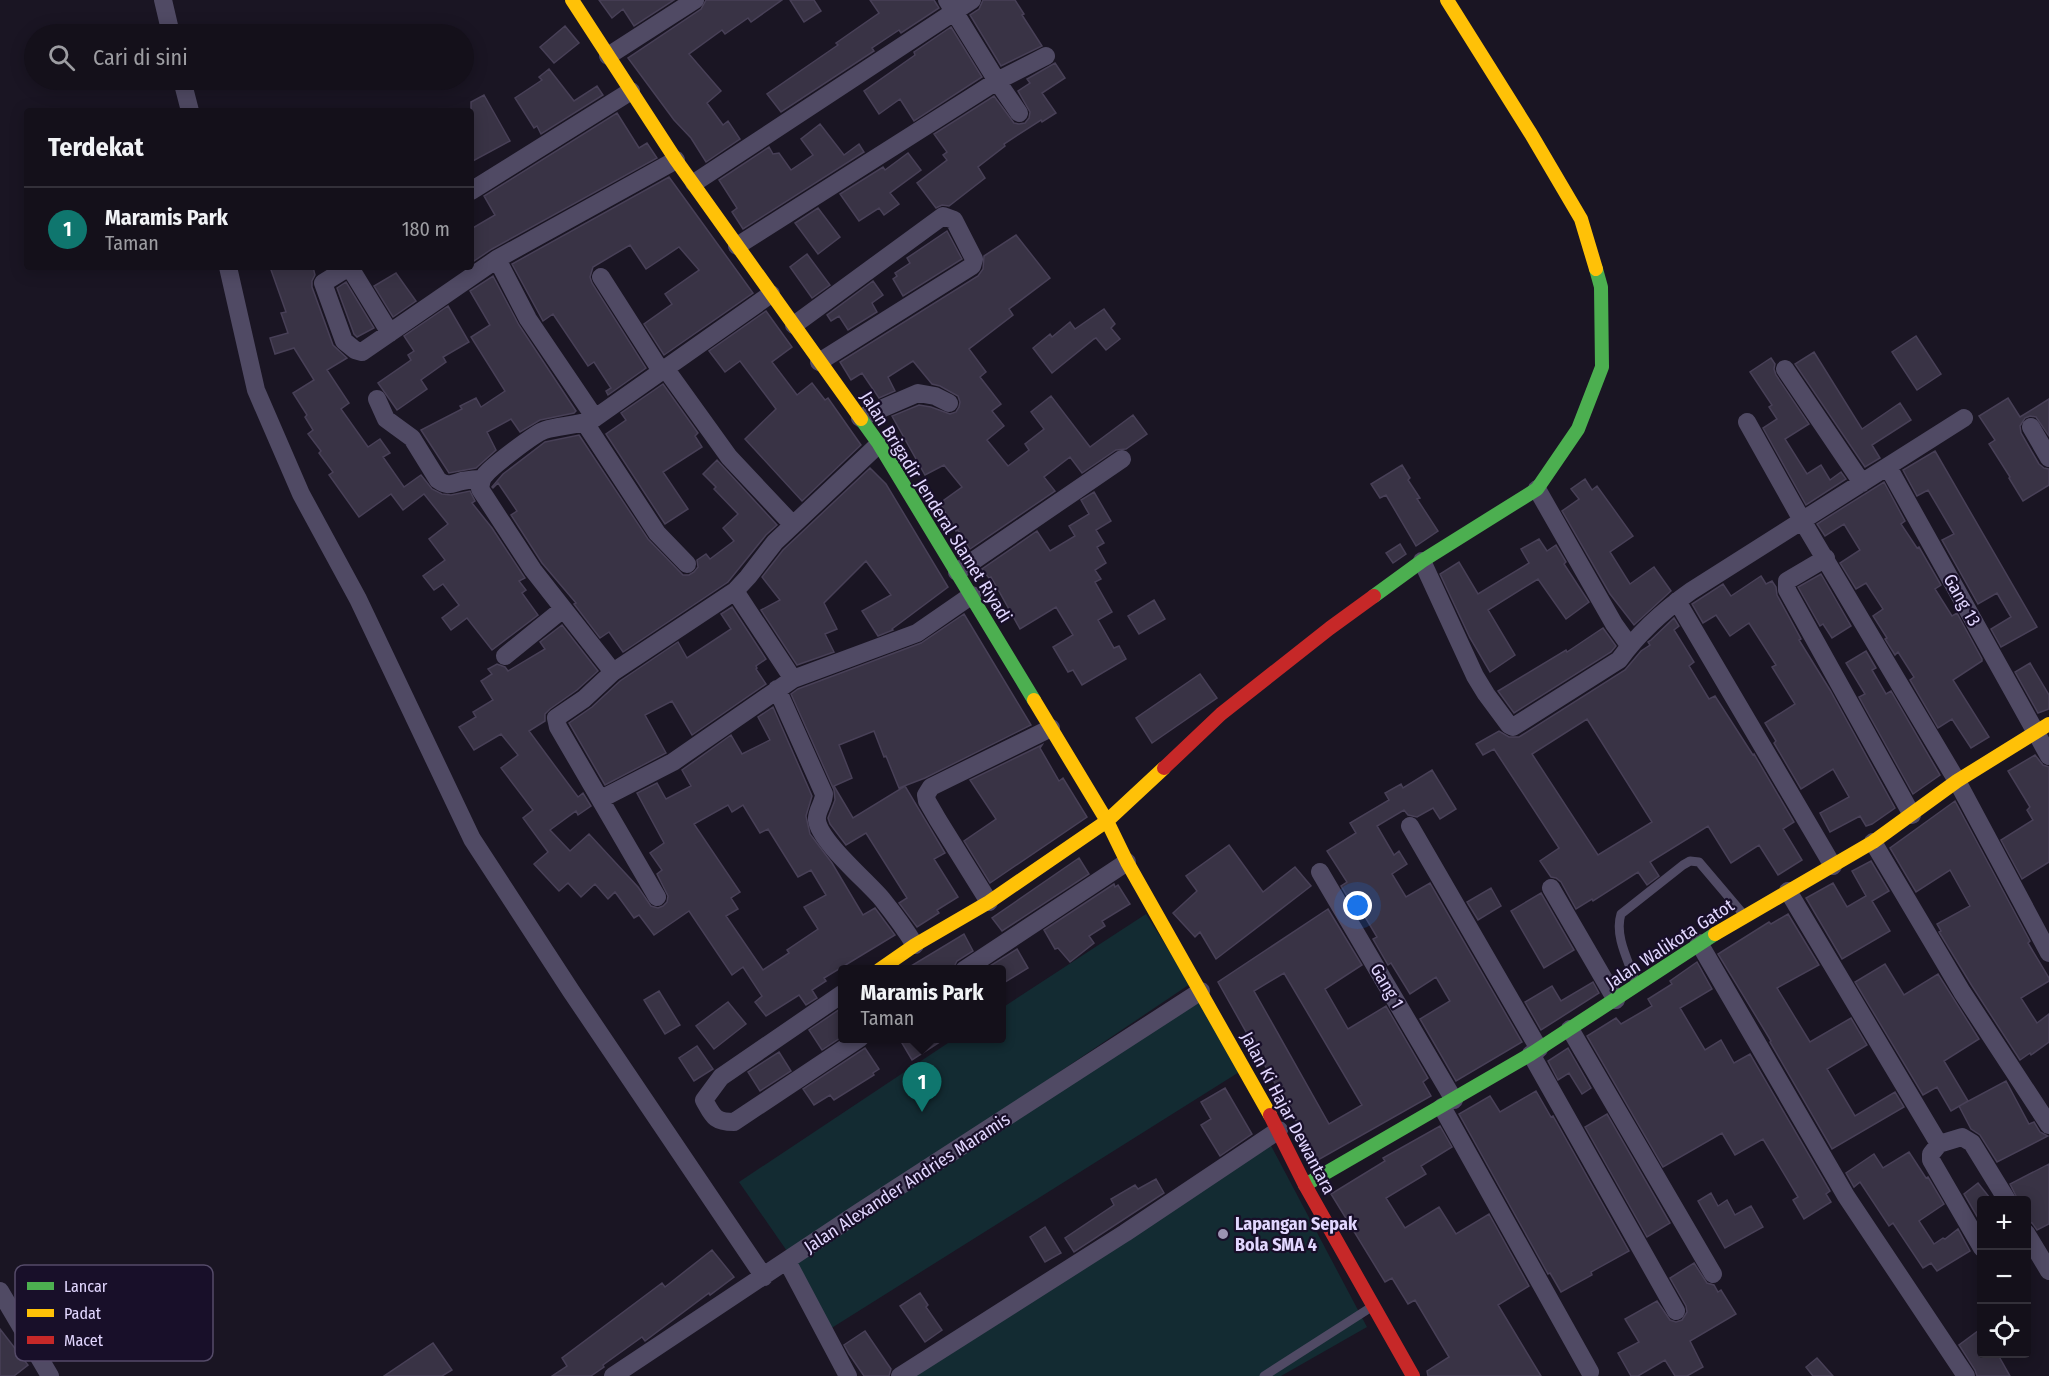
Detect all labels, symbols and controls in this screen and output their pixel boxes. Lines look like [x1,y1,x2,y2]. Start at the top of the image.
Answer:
search box [24,24,474,90]
icon: search [45,41,78,74]
text: Cari di sini [93,44,188,71]
text: Terdekat [48,132,144,163]
text: Maramis Park [105,204,228,231]
text: 1 [63,217,72,241]
text: 180 m [402,217,450,241]
text: Taman [105,231,159,255]
street label: Jalan Brigadir Jenderal Slamet Riyadi [855,387,1017,627]
street label: Gang 13 [1939,570,1985,630]
your location [1343,891,1372,920]
street label: Jalan Walikota Gatot [1602,894,1738,994]
street label: Gang 1 [1365,960,1409,1012]
popup [838,965,1006,1043]
text: Maramis Park [861,979,983,1006]
text: Taman [861,1006,914,1030]
street label: Jalan Ki Hajar Dewantara [1236,1028,1340,1198]
pin: 1 [902,1062,942,1112]
street label: Jalan Alexander Andries Maramis [800,1108,1014,1258]
map controls [1977,1196,2031,1358]
button: + [1977,1196,2031,1250]
place label: Lapangan Sepak Bola SMA 4 [1235,1213,1358,1256]
marker: Lapangan Sepak Bola SMA 4 [1216,1227,1230,1241]
button: − [1977,1250,2031,1304]
legend [15,1265,213,1361]
text: Lancar [64,1277,108,1296]
text: Padat [64,1304,102,1323]
button: locate [1977,1304,2031,1358]
text: Macet [64,1331,104,1350]

